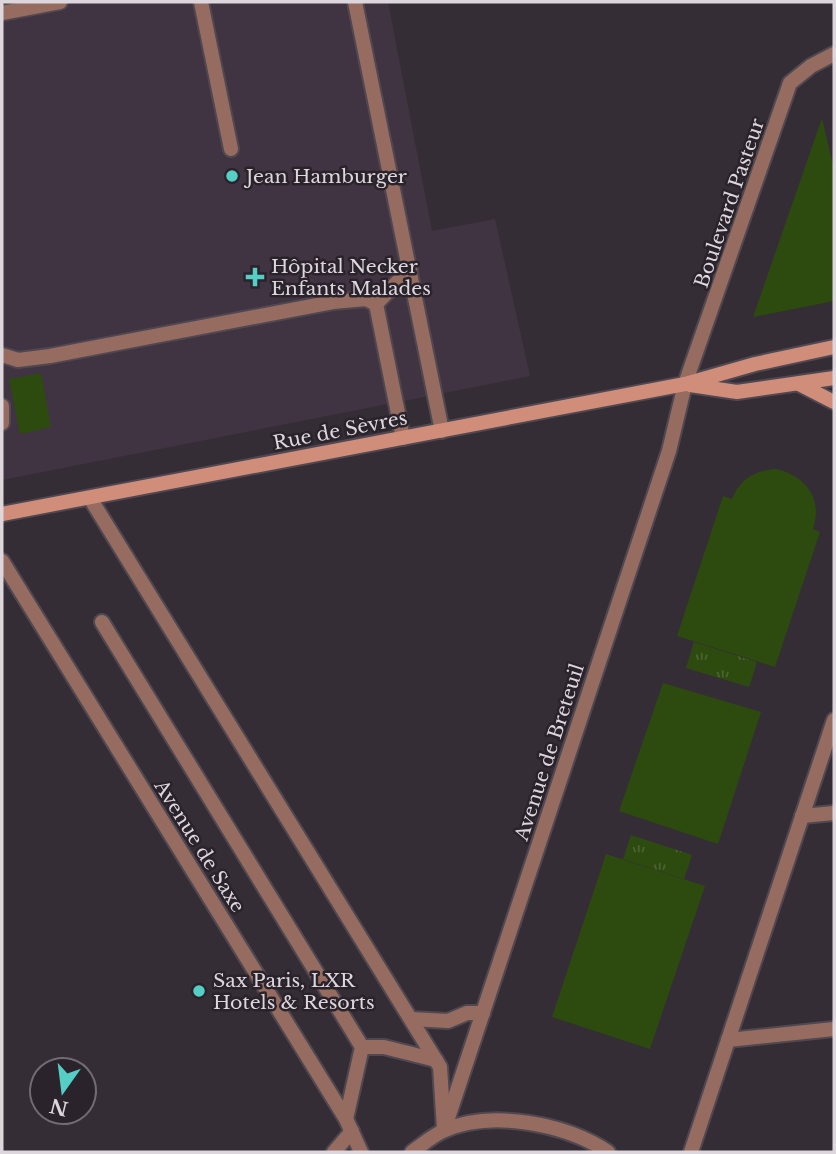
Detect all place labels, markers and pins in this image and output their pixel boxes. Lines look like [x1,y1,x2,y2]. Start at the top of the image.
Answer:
place label: Jean Hamburger [243,165,407,188]
marker: Jean Hamburger [224,168,240,184]
place label: Hôpital Necker Enfants Malades [271,255,431,300]
marker: Hôpital Necker Enfants Malades [245,267,265,287]
place label: Sax Paris, LXR Hotels & Resorts [213,969,375,1014]
marker: Sax Paris, LXR Hotels & Resorts [191,983,207,999]

